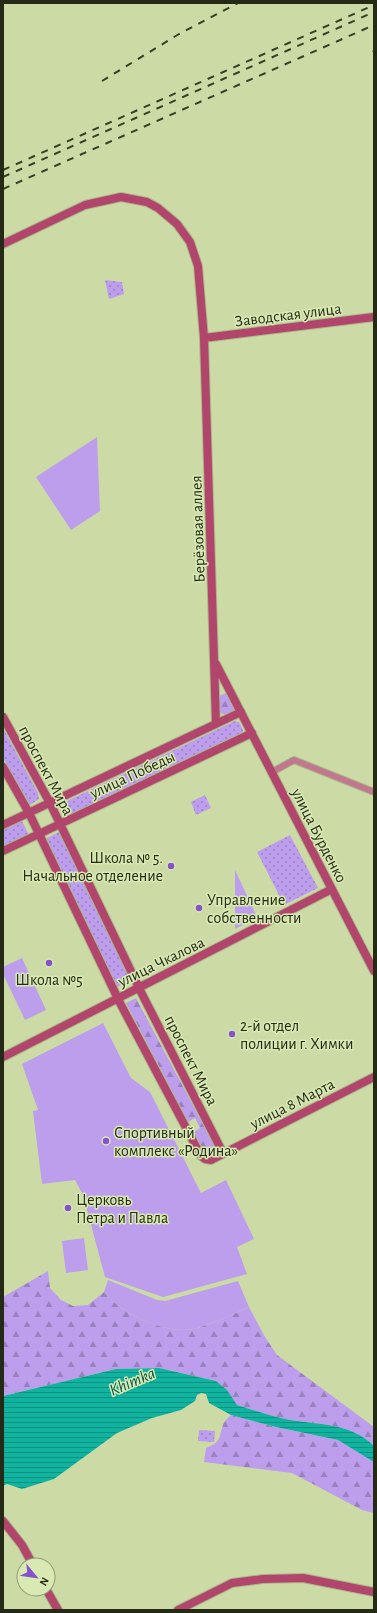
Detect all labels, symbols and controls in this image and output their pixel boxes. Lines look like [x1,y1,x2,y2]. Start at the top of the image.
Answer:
street label: Заводская улица [234,301,342,330]
street label: Берёзовая аллея [188,475,208,583]
street label: проспект Мира [16,723,76,818]
street label: улица Победы [86,748,178,803]
street label: улица Бурденко [287,785,350,886]
place label: Школа № 5. Начальное отделение [22,850,163,884]
marker: Школа № 5. Начальное отделение [166,861,176,871]
place label: Управление собственности [207,892,302,926]
marker: Управление собственности [194,903,204,913]
street label: улица Чкалова [115,934,208,991]
marker: Школа №5 [44,958,54,968]
place label: Школа №5 [15,972,83,988]
street label: проспект Мира [162,1013,221,1108]
place label: 2-й отдел полиции г. Химки [240,1018,353,1052]
marker: 2-й отдел полиции г. Химки [227,1029,237,1039]
street label: улица 8 Марта [247,1076,338,1133]
place label: Спортивный комплекс «Родина» [114,1125,238,1159]
marker: Спортивный комплекс «Родина» [101,1136,111,1146]
place label: Церковь Петра и Павла [76,1192,168,1226]
marker: Церковь Петра и Павла [63,1203,73,1213]
water label: Khimka [107,1364,158,1399]
north arrow [16,1557,56,1597]
text: N [38,1576,51,1588]

